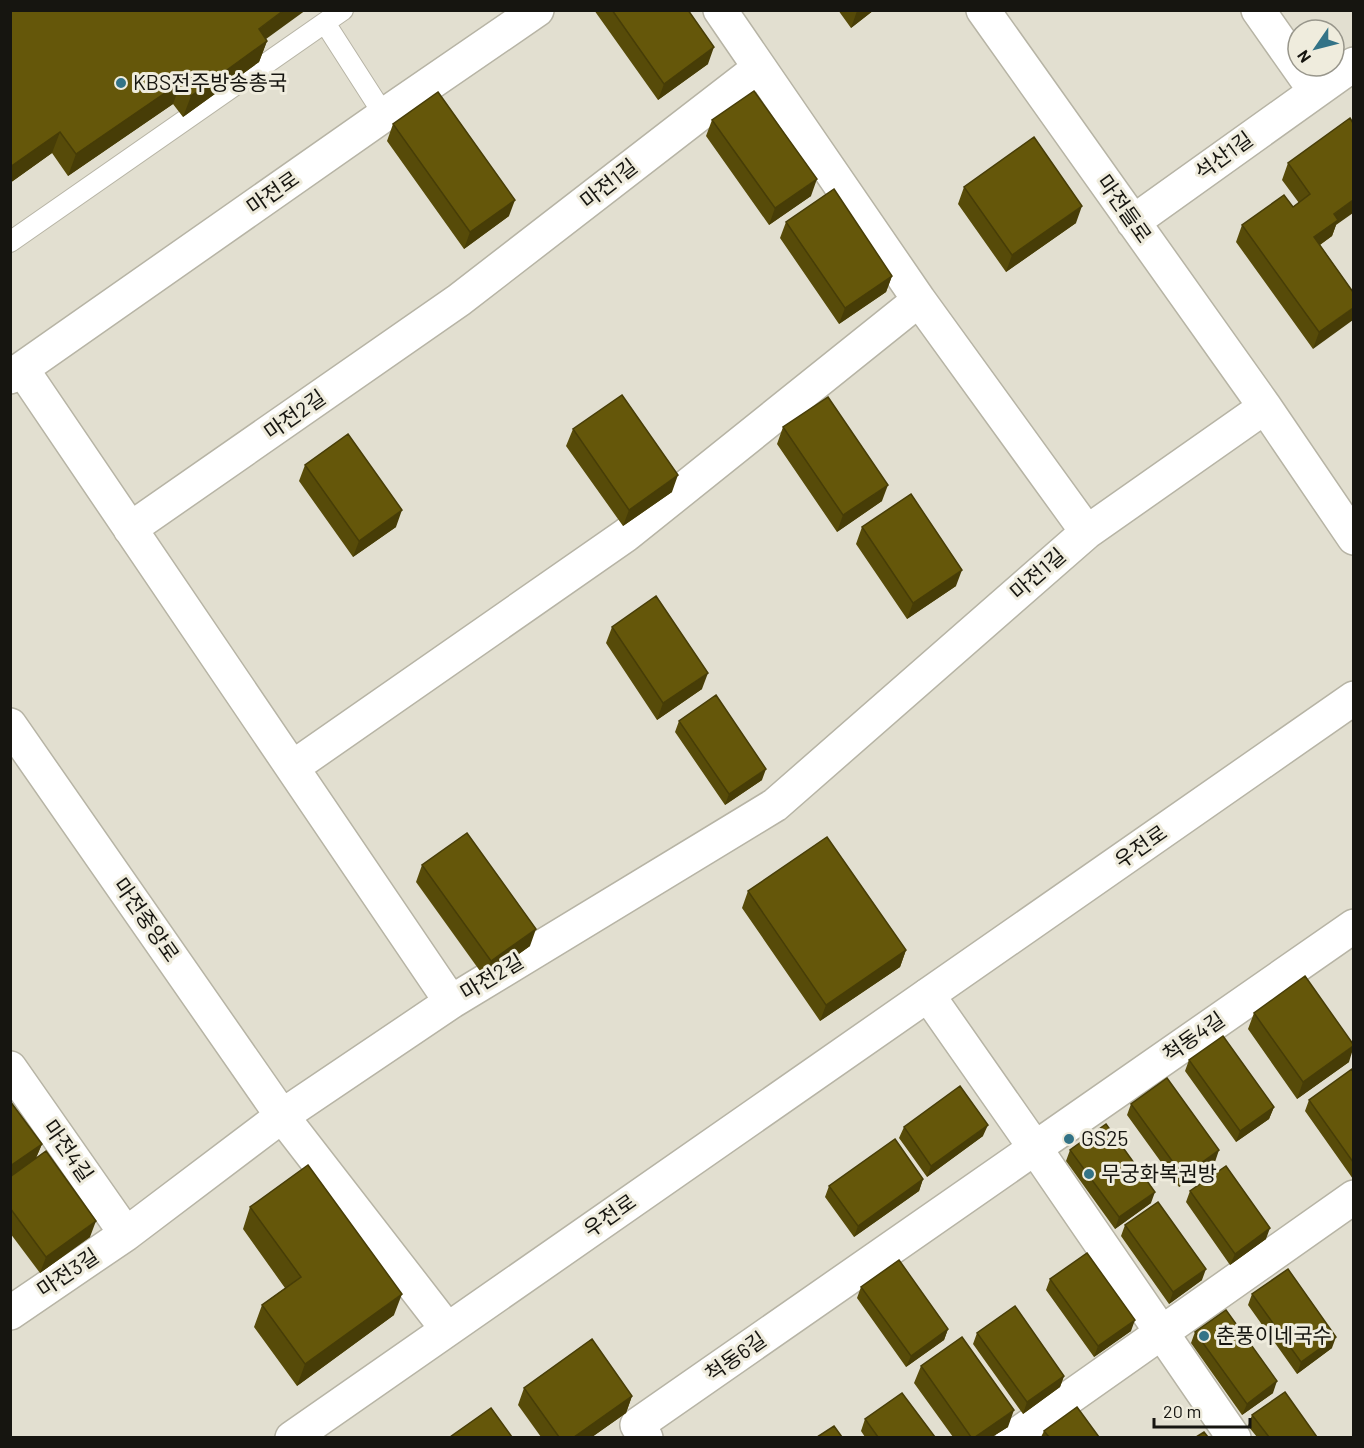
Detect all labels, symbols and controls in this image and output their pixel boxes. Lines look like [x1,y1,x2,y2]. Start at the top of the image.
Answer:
north arrow [1286,18,1346,78]
text: N [1292,47,1314,67]
place label: KBS전주방송총국 [133,69,287,94]
marker: KBS전주방송총국 [114,76,128,90]
street label: 석산1길 [1189,125,1257,184]
street label: 마전1길 [575,153,642,213]
street label: 마전로 [241,165,303,219]
street label: 마전들로 [1093,169,1158,247]
street label: 마전2길 [259,384,330,444]
street label: 마전1길 [1004,542,1070,604]
street label: 우전로 [1109,819,1171,873]
street label: 마전중앙로 [109,872,185,966]
street label: 마전2길 [455,947,527,1004]
street label: 척동4길 [1157,1006,1229,1066]
street label: 마전4길 [39,1114,99,1186]
place label: GS25 [1081,1125,1128,1150]
marker: GS25 [1062,1132,1076,1146]
place label: 무궁화복권방 [1101,1160,1217,1185]
marker: 무궁화복권방 [1082,1167,1096,1181]
street label: 우전로 [578,1188,640,1242]
street label: 마전3길 [32,1242,103,1301]
place label: 춘풍이네국수 [1216,1322,1332,1347]
street label: 척동6길 [700,1326,770,1386]
marker: 춘풍이네국수 [1197,1329,1211,1343]
scale bar [1154,1391,1250,1429]
text: 20 m [1163,1400,1201,1422]

